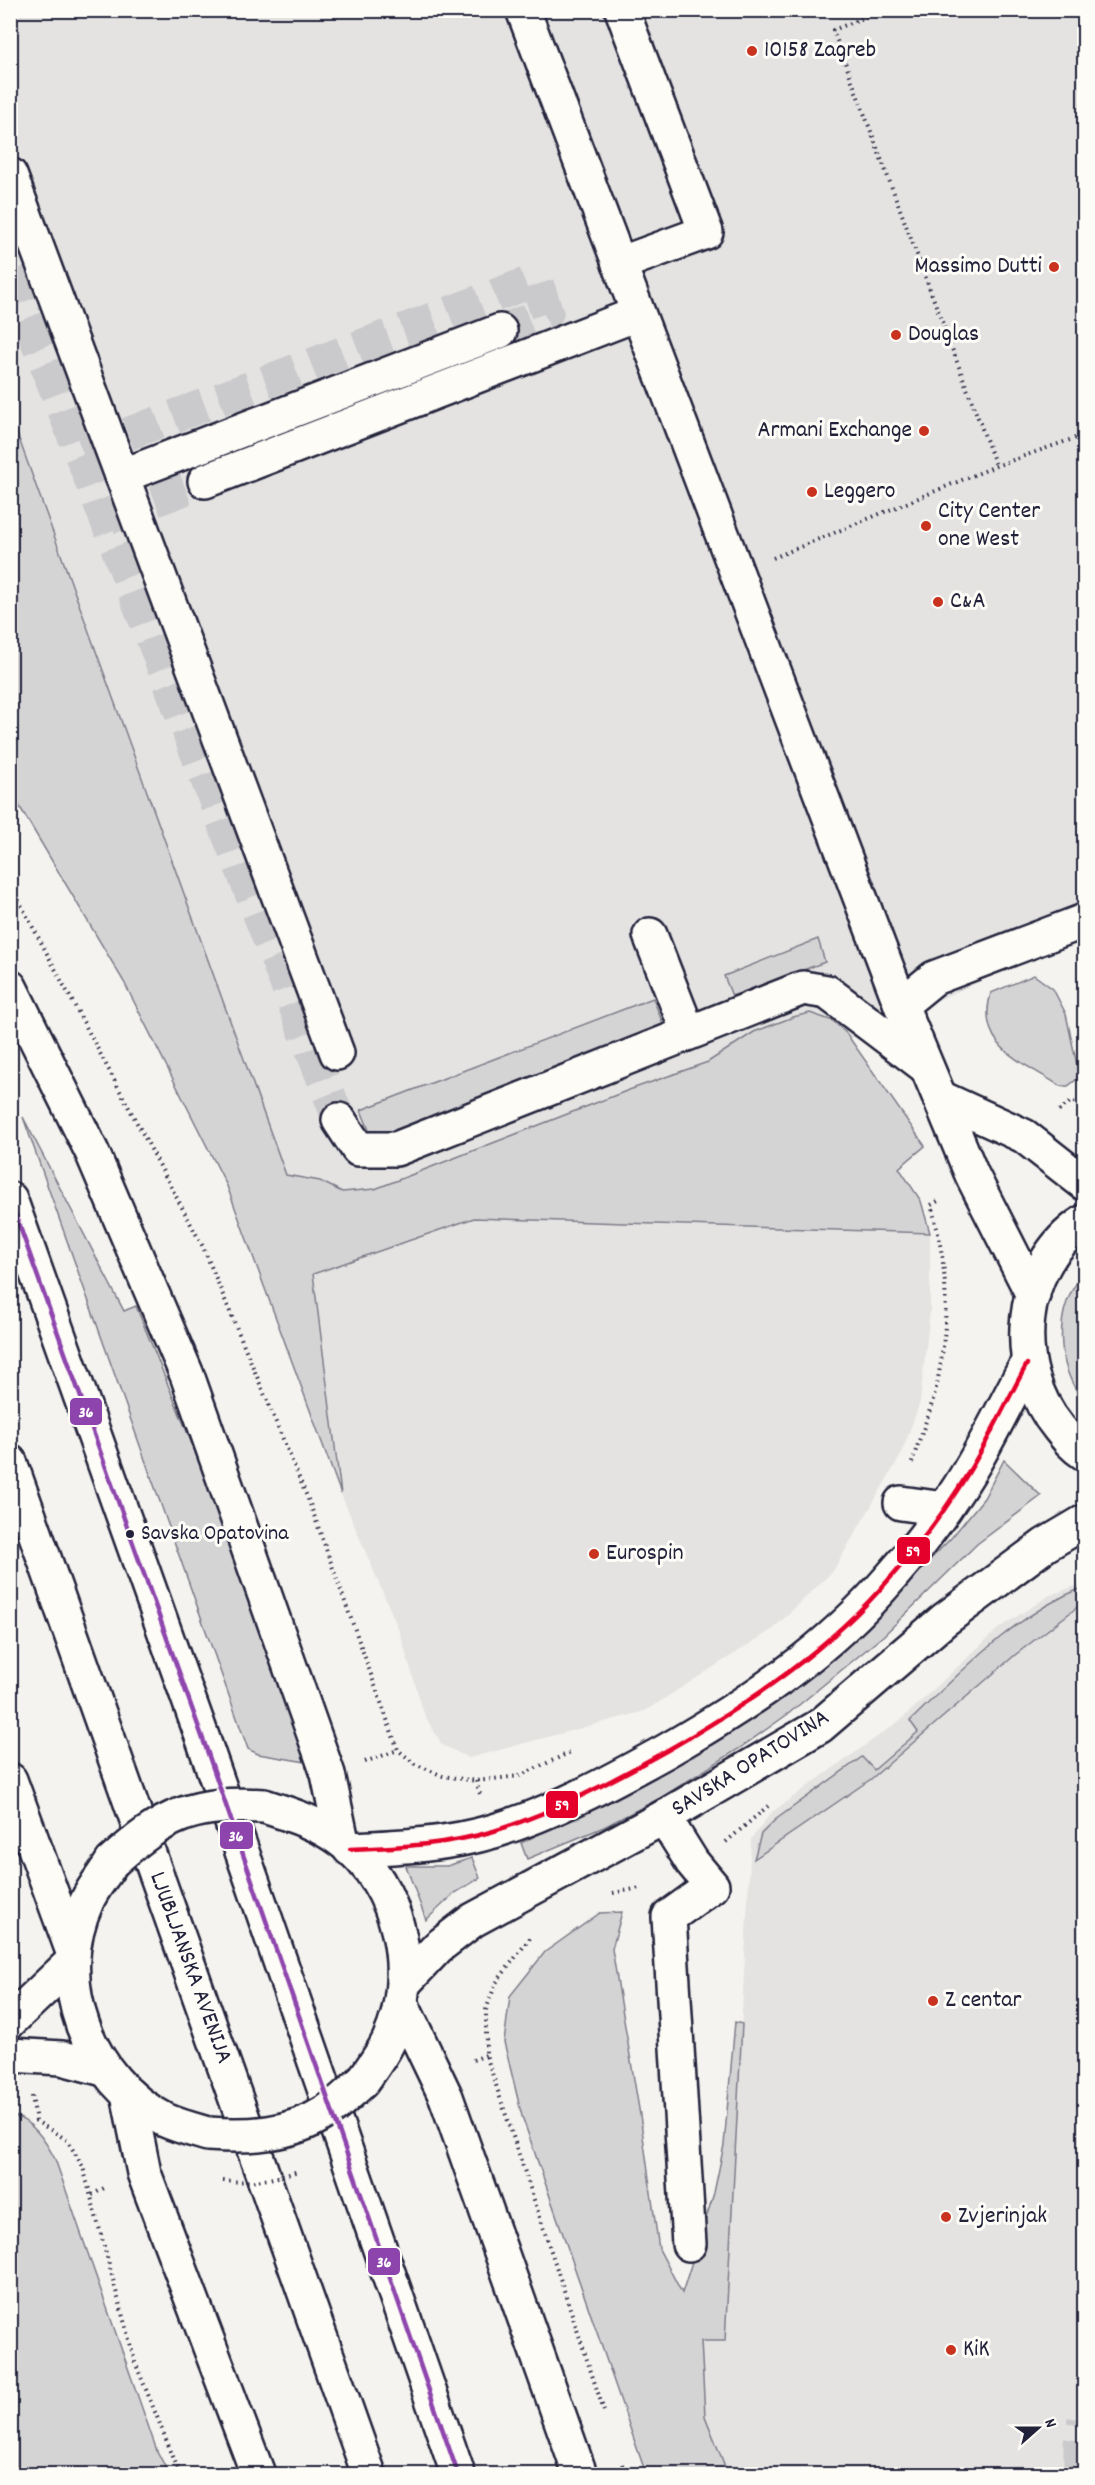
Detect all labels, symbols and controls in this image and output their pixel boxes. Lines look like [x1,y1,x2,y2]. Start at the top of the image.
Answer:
place label: 10158 Zagreb [764,34,876,68]
marker: 10158 Zagreb [745,44,759,58]
place label: Massimo Dutti [915,250,1042,284]
marker: Massimo Dutti [1047,260,1061,274]
place label: Douglas [908,318,979,352]
marker: Douglas [889,328,903,342]
place label: Armani Exchange [757,414,912,448]
marker: Armani Exchange [917,424,931,438]
place label: Leggero [824,475,896,509]
marker: Leggero [805,485,819,499]
place label: City Center one West [938,495,1040,557]
marker: City Center one West [919,519,933,533]
place label: C&A [950,585,986,619]
marker: C&A [931,595,945,609]
line badge: 36 [69,1397,103,1426]
text: 36 [79,1402,94,1425]
place label: Savska Opatovina [141,1519,289,1550]
marker: Savska Opatovina [124,1528,136,1540]
line badge: 59 [896,1536,931,1565]
place label: Eurospin [606,1537,683,1571]
text: 59 [906,1541,920,1564]
marker: Eurospin [587,1547,601,1561]
street label: SAVSKA OPATOVINA [665,1702,837,1826]
line badge: 59 [545,1790,579,1819]
text: 59 [555,1795,569,1818]
line badge: 36 [219,1821,254,1850]
text: 36 [229,1826,244,1849]
street label: LJUBLJANSKA AVENIJA [139,1867,241,2069]
place label: Z centar [945,1984,1021,2018]
marker: Z centar [926,1994,940,2008]
place label: Zvjerinjak [958,2200,1047,2234]
marker: Zvjerinjak [939,2210,953,2224]
line badge: 36 [367,2247,401,2276]
text: 36 [377,2252,392,2275]
place label: KiK [963,2333,990,2367]
marker: KiK [944,2343,958,2357]
north arrow [1008,2398,1068,2458]
text: N [1038,2416,1062,2431]

